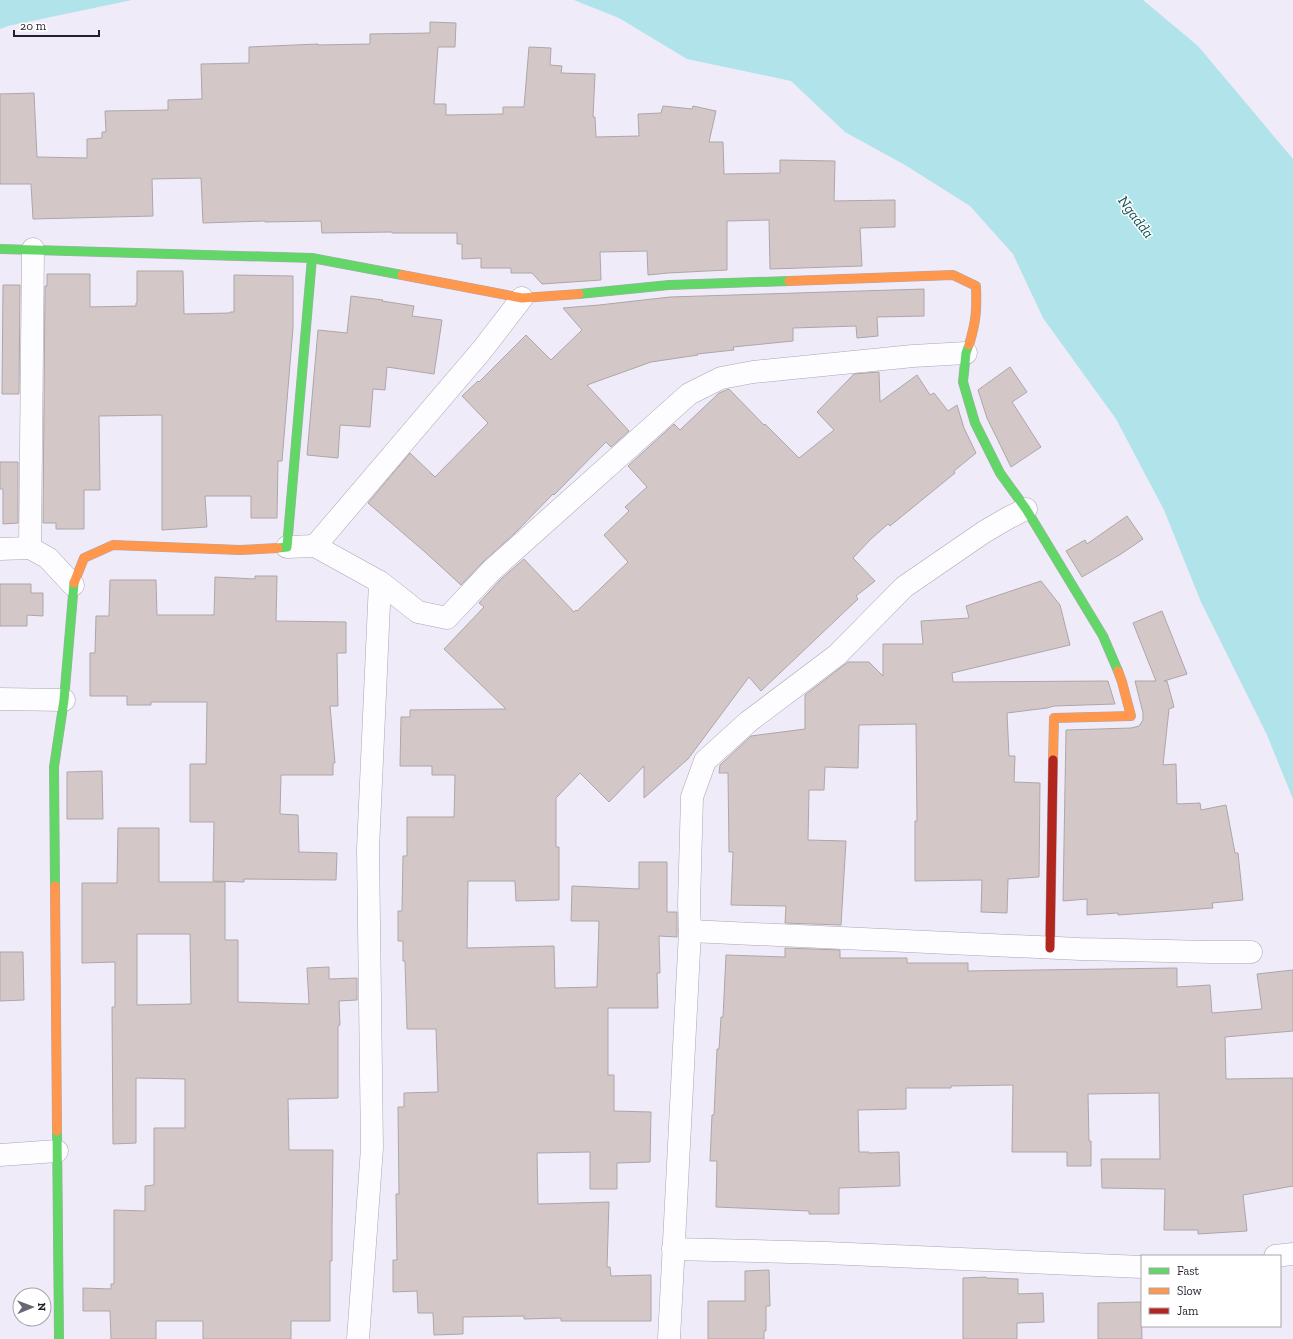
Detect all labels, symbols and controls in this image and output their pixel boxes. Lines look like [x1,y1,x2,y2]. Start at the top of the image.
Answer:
scale bar [14,12,99,38]
text: 20 m [20,19,47,33]
water label: Ngadda [1114,192,1158,242]
legend [1141,1255,1281,1327]
text: Fast [1177,1264,1200,1278]
text: Slow [1177,1284,1203,1298]
north arrow [12,1287,52,1327]
text: N [35,1303,48,1312]
text: Jam [1177,1304,1199,1318]

